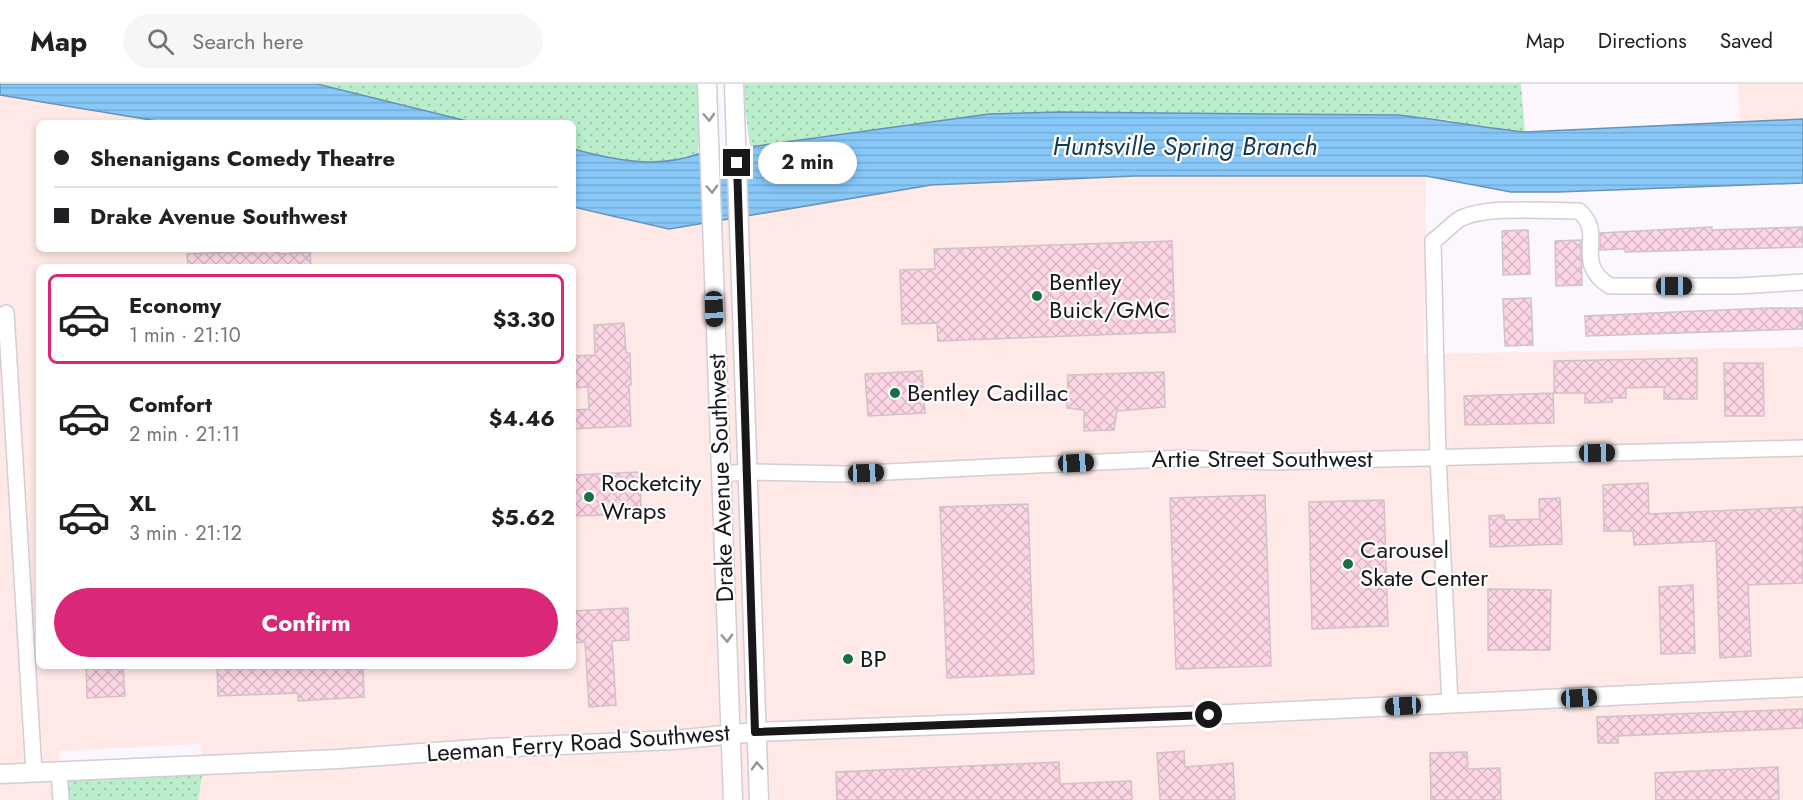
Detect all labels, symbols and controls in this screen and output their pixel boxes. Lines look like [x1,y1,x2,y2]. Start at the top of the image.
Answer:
search box [123,14,543,68]
text: Map [30,21,87,62]
icon: search [144,25,177,58]
text: Search here [192,25,304,57]
text: Map [1526,26,1565,56]
text: Directions [1598,26,1687,56]
text: Saved [1720,26,1773,56]
one-way arrow [703,112,716,121]
water label: Huntsville Spring Branch [1052,127,1318,165]
text: Shenanigans Comedy Theatre [90,142,395,174]
callout: 2 min [758,142,857,184]
text: 2 min [781,148,834,177]
route end [723,149,750,176]
one-way arrow [706,184,718,193]
text: Drake Avenue Southwest [90,200,347,232]
place label: Bentley Buick/GMC [1049,264,1170,327]
car [1656,277,1692,295]
text: Economy [129,289,221,321]
marker: Bentley Buick/GMC [1030,289,1044,303]
car [704,291,724,327]
icon: car [57,292,111,346]
text: $3.30 [493,303,555,335]
text: 1 min · 21:10 [129,321,241,350]
street label: Drake Avenue Southwest [699,353,742,603]
place label: Bentley Cadillac [907,375,1068,410]
marker: Bentley Cadillac [888,386,902,400]
text: Comfort [129,388,212,420]
icon: car [57,391,111,445]
text: $4.46 [489,402,555,434]
text: 2 min · 21:11 [129,420,240,449]
street label: Artie Street Southwest [1152,441,1373,476]
car [1579,444,1615,462]
car [1058,453,1094,473]
car [848,463,884,483]
place label: Rocketcity Wraps [601,465,702,528]
text: XL [129,487,156,519]
icon: car [57,490,111,544]
marker: Rocketcity Wraps [582,490,596,504]
text: $5.62 [491,501,555,533]
text: 3 min · 21:12 [129,519,242,548]
place label: Carousel Skate Center [1360,532,1489,595]
marker: Carousel Skate Center [1341,557,1355,571]
button: Confirm [54,588,558,657]
one-way arrow [720,633,733,642]
place label: BP [860,641,887,676]
marker: BP [841,652,855,666]
car [1561,688,1597,708]
car [1385,696,1421,716]
route start [1195,701,1222,728]
street label: Leeman Ferry Road Southwest [425,714,731,771]
one-way arrow [751,762,764,771]

